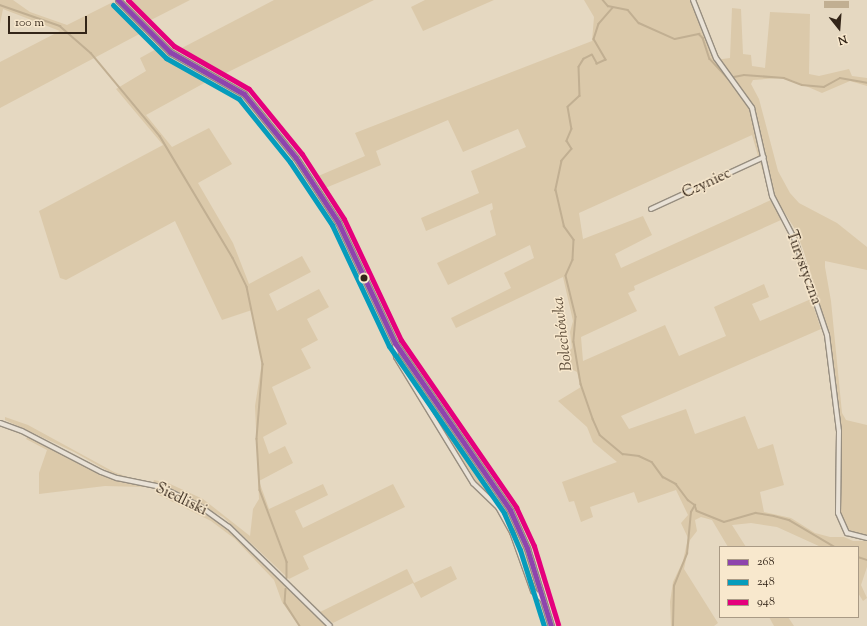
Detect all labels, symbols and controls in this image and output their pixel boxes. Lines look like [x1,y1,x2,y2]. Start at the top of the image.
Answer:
scale bar [10,8,89,34]
north arrow [819,8,859,48]
text: 100 m [15,14,44,32]
text: N [836,31,849,48]
street label: Czyniec [680,165,734,203]
street label: Turystyczna [781,229,825,307]
unlabelled marker [359,273,369,283]
water label: Bolechówka [550,296,578,372]
street label: Siedliski [152,480,210,520]
legend [719,546,859,618]
text: 268 [757,553,775,571]
text: 248 [757,573,775,591]
text: 948 [757,593,775,611]

